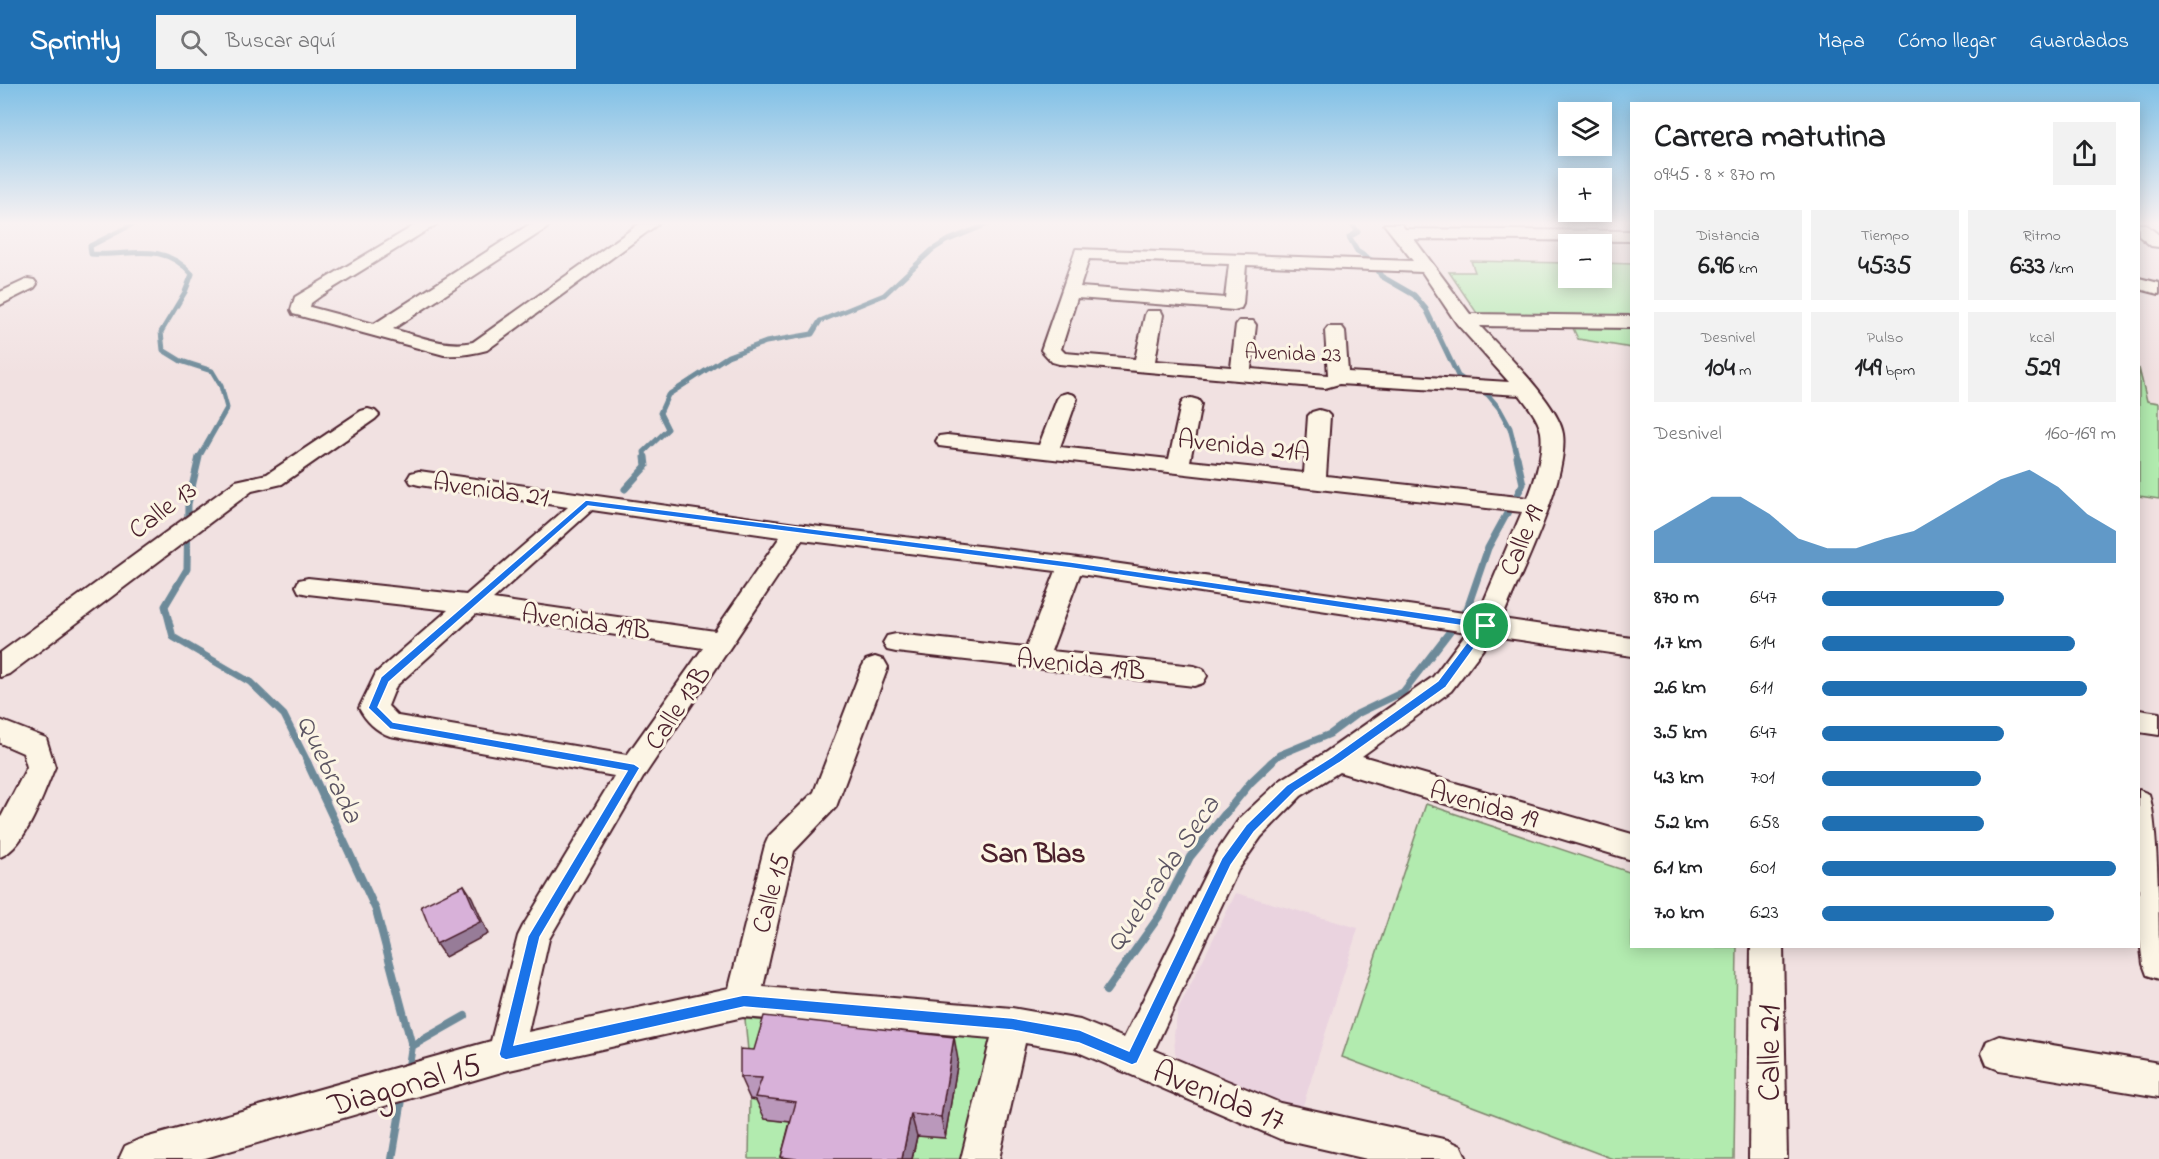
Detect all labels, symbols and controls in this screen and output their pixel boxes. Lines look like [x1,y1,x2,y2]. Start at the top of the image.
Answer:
search box [156,15,576,69]
text: Sprintly [30,22,120,63]
icon: search [177,26,210,59]
text: Buscar aquí [225,26,335,58]
text: Mapa [1818,27,1865,57]
text: Cómo llegar [1898,27,1996,57]
text: Guardados [2029,27,2129,57]
map controls [1558,102,1612,288]
button: layers [1558,102,1612,156]
text: Carrera matutina [1654,114,1886,162]
button: share [2053,122,2116,185]
text: 09:45 · 8 × 870 m [1654,161,1775,190]
button: + [1558,168,1612,222]
text: Distancia [1696,224,1760,248]
text: Tiempo [1861,224,1909,248]
text: Ritmo [2023,224,2061,248]
button: − [1558,234,1612,288]
text: 6.96 [1698,248,1734,286]
text: 45:35 [1858,248,1912,286]
text: 6:33 [2010,248,2045,286]
text: km [1734,257,1758,281]
text: /km [2045,257,2074,281]
text: Desnivel [1701,326,1755,350]
text: Pulso [1867,326,1903,350]
text: kcal [2029,326,2055,350]
street label: Avenida 23 [1244,337,1342,373]
text: 104 [1705,350,1735,388]
text: 149 [1855,350,1882,388]
text: 529 [2024,350,2060,388]
text: m [1735,359,1751,383]
text: bpm [1882,359,1915,383]
text: Desnivel [1654,420,1722,449]
text: 160–169 m [2045,420,2116,449]
street label: Avenida 21A [1175,421,1312,474]
street label: Avenida 21 [430,464,551,519]
street label: Calle 13 [121,472,206,550]
street label: Calle 19 [1491,499,1556,583]
text: 870 m [1654,584,1699,613]
text: 6:47 [1750,584,1777,613]
street label: Avenida 19B [519,595,653,652]
pin [1460,600,1511,651]
icon: arrive [1469,609,1502,642]
text: 1.7 km [1654,629,1702,658]
text: 6:14 [1750,629,1775,658]
street label: Avenida 19B [1014,640,1147,693]
street label: Calle 13B [636,658,722,759]
text: 2.6 km [1654,674,1706,703]
text: 6:11 [1750,674,1773,703]
water label: Quebrada [284,708,372,831]
text: 3.5 km [1654,719,1707,748]
text: 6:47 [1750,719,1777,748]
text: 4.3 km [1654,764,1704,793]
text: 7:01 [1750,764,1775,793]
street label: Avenida 19 [1424,772,1542,840]
water label: Quebrada Seca [1096,788,1232,961]
text: 5.2 km [1654,809,1709,838]
text: 6:58 [1750,809,1779,838]
district label: San Blas [980,835,1086,876]
street label: Calle 15 [743,849,802,938]
text: 6.1 km [1654,854,1703,883]
text: 6:01 [1750,854,1776,883]
text: 7.0 km [1654,899,1704,928]
text: 6:23 [1750,899,1779,928]
street label: Calle 21 [1747,1005,1795,1101]
street label: Diagonal 15 [322,1042,487,1132]
street label: Avenida 17 [1145,1049,1293,1146]

